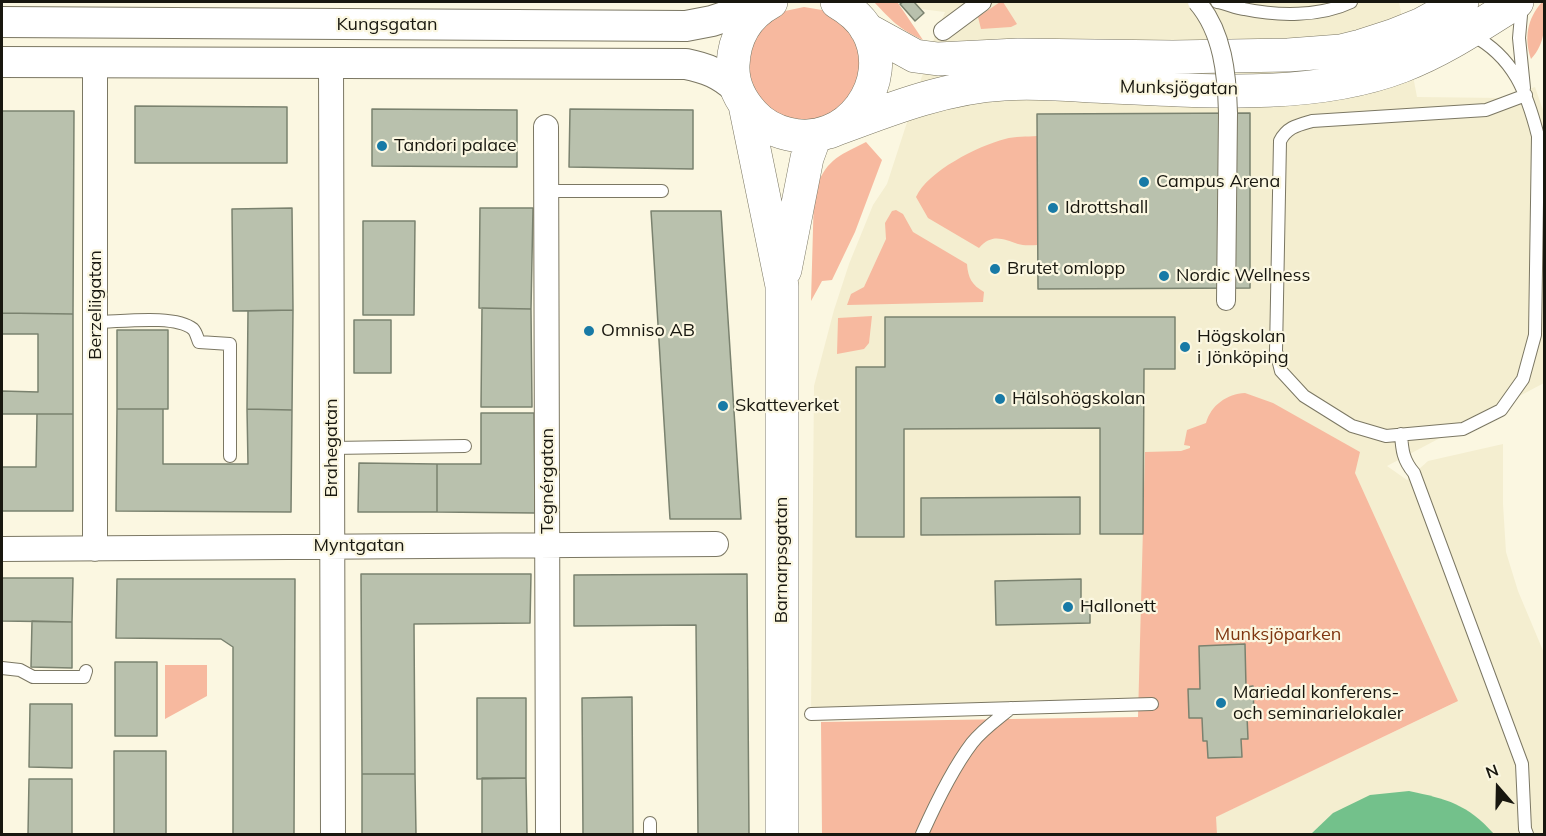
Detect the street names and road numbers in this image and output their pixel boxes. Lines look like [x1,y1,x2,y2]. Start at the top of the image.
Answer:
street label: Kungsgatan [336,14,438,36]
street label: Munksjögatan [1120,76,1238,100]
street label: Berzeliigatan [85,250,107,360]
street label: Brahegatan [321,398,343,498]
street label: Tegnérgatan [537,428,559,534]
street label: Barnarpsgatan [771,497,793,623]
street label: Myntgatan [313,535,405,557]

